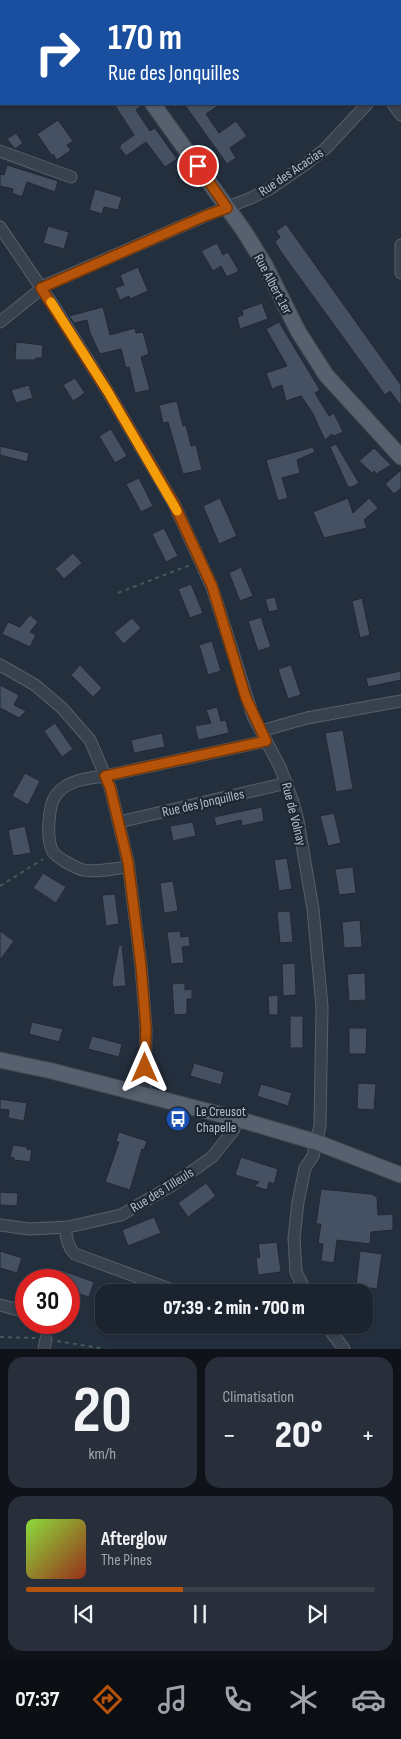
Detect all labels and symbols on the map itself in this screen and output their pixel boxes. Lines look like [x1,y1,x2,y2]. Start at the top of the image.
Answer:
street label: Rue des Acacias [255,144,327,200]
pin [177,145,219,187]
street label: Rue Albert 1er [250,251,296,317]
street label: Rue de Volnay [278,780,310,848]
street label: Rue des Jonquilles [160,785,246,821]
position arrow [118,1041,170,1093]
place label: Le Creusot Chapelle [196,1103,246,1136]
bus stop icon: Le Creusot Chapelle [165,1106,191,1132]
street label: Rue des Tilleuls [127,1164,197,1216]
speed limit sign: 30 [15,1269,80,1334]

